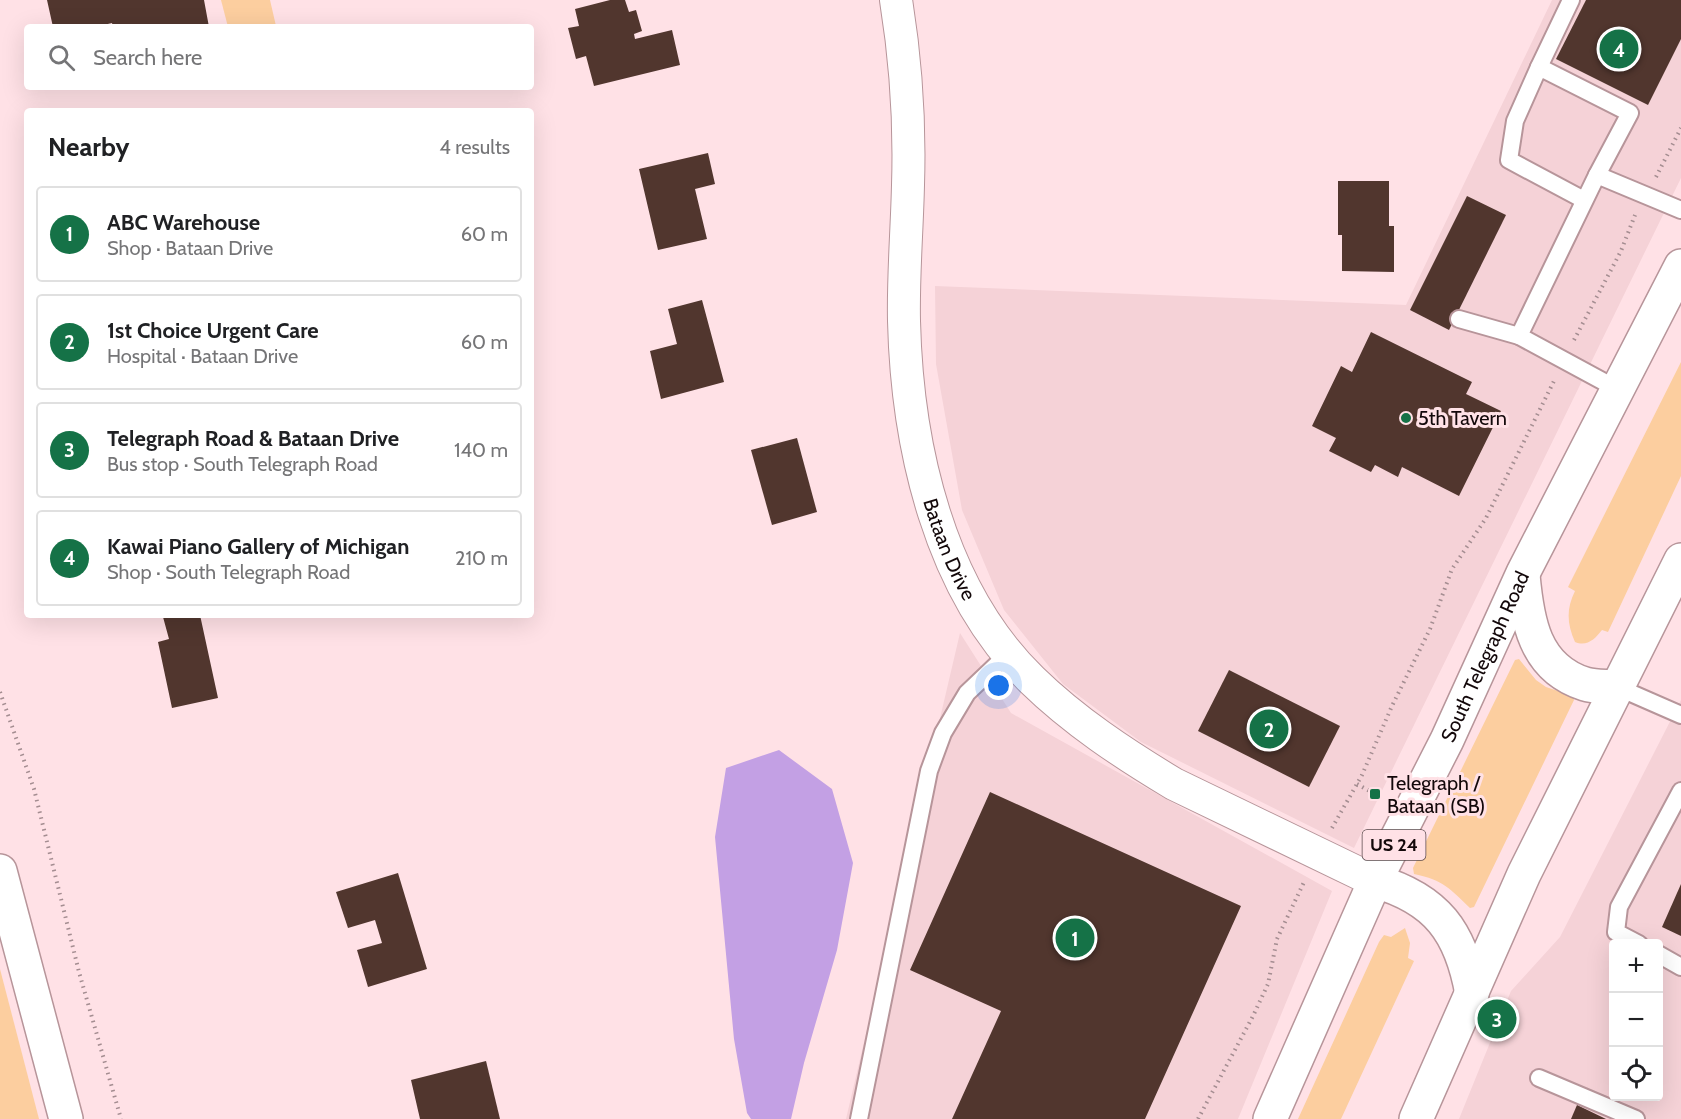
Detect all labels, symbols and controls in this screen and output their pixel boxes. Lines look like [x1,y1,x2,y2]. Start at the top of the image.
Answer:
search box [24,24,534,90]
pin: 4 [1600,26,1638,72]
icon: search [45,41,78,74]
text: Search here [93,44,202,71]
text: Nearby [48,131,129,163]
text: 4 results [439,135,510,159]
text: ABC Warehouse [107,209,260,236]
text: 1 [66,222,73,246]
text: 60 m [461,222,508,246]
text: Shop · Bataan Drive [107,236,273,260]
text: 1st Choice Urgent Care [107,317,319,344]
text: 2 [64,330,75,354]
text: 60 m [461,330,508,354]
text: Hospital · Bataan Drive [107,344,298,368]
place label: 5th Tavern [1418,406,1507,430]
marker: 5th Tavern [1399,411,1413,425]
text: Telegraph Road & Bataan Drive [107,425,399,452]
text: 3 [64,438,75,462]
text: 140 m [454,438,508,462]
text: Bus stop · South Telegraph Road [107,452,378,476]
street label: Bataan Drive [918,496,981,604]
text: Kawai Piano Gallery of Michigan [107,533,409,560]
text: 4 [63,546,76,570]
text: 210 m [455,546,508,570]
text: Shop · South Telegraph Road [107,560,350,584]
street label: South Telegraph Road [1436,567,1534,746]
your location [984,671,1013,700]
pin: 2 [1250,706,1288,752]
place label: Telegraph / Bataan (SB) [1387,771,1485,818]
marker: Telegraph / Bataan (SB) [1368,787,1382,801]
road number: US 24 [1362,830,1426,860]
pin: 1 [1056,916,1094,960]
map controls [1609,939,1663,1101]
button: + [1609,939,1663,993]
button: − [1609,993,1663,1047]
pin: 3 [1478,996,1516,1042]
button: locate [1609,1047,1663,1101]

